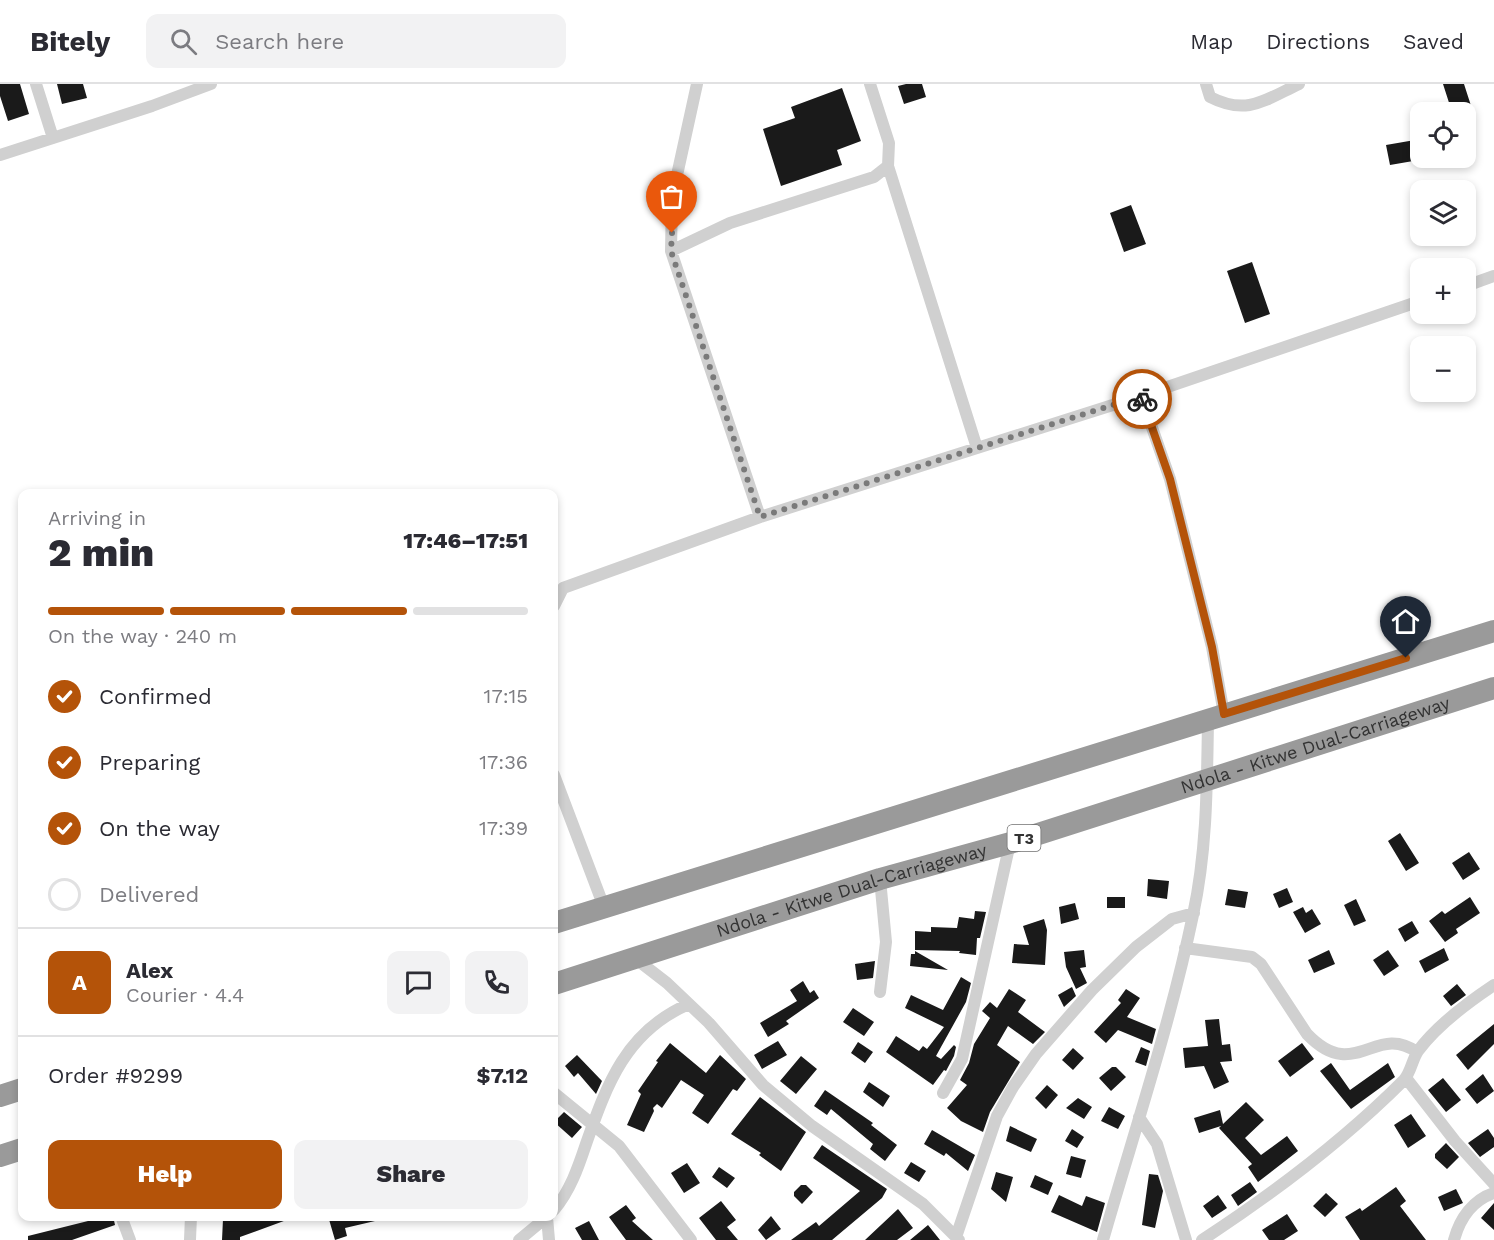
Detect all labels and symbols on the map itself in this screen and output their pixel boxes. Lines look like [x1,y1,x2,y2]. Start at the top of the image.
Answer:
pin [646,171,697,233]
courier [1112,369,1172,429]
pin [1380,596,1431,658]
street label: Ndola - Kitwe Dual-Carriageway [1178,692,1453,798]
road number: T3 [1008,825,1040,851]
street label: Ndola - Kitwe Dual-Carriageway [714,839,990,941]

